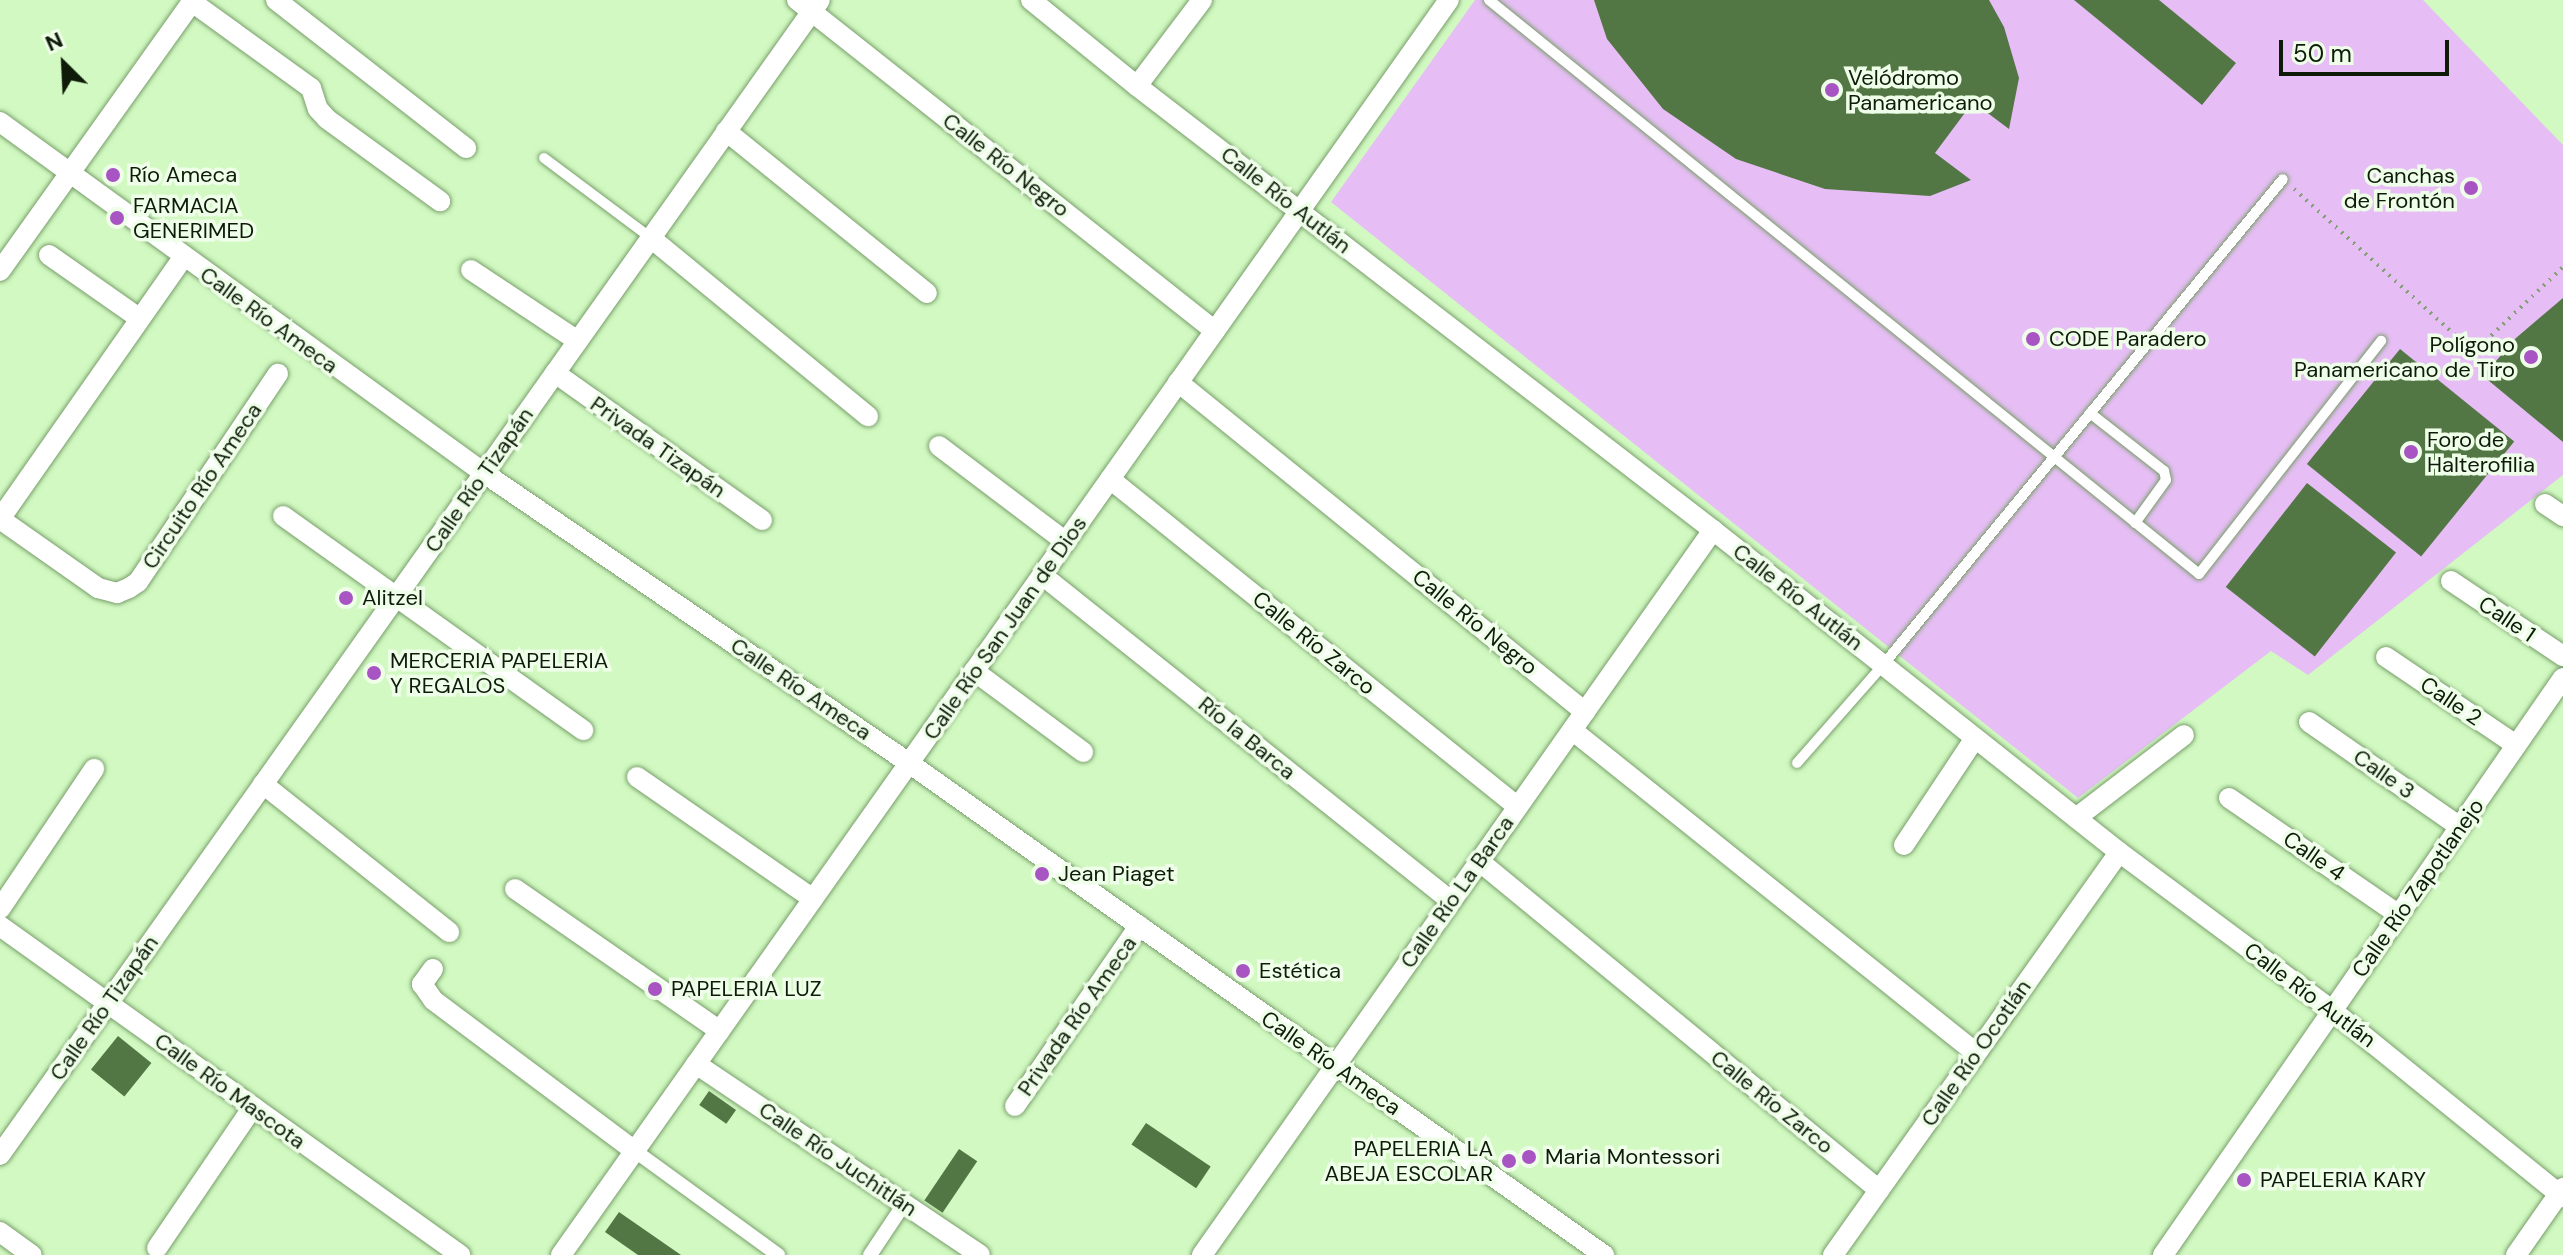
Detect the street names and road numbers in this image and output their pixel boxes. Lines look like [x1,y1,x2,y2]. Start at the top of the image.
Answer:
street label: Calle Río Negro [937,107,1075,223]
street label: Calle Río Autlán [1216,141,1356,259]
street label: Calle Río Ameca [195,261,343,379]
street label: Privada Tizapán [585,391,731,503]
street label: Circuito Río Ameca [137,398,267,574]
street label: Calle Río Tizapán [419,402,539,558]
street label: Calle Río San Juan de Dios [918,511,1092,745]
street label: Calle Río Autlán [1728,538,1868,656]
street label: Calle Río Negro [1407,563,1543,681]
street label: Calle Río Zarco [1247,586,1381,700]
street label: Calle 1 [2474,591,2540,647]
street label: Calle Río Ameca [726,632,876,746]
street label: Calle 2 [2415,671,2487,731]
street label: Río la Barca [1193,691,1301,785]
street label: Calle 3 [2348,743,2420,805]
street label: Calle Río Zapotlanejo [2346,794,2490,982]
street label: Calle Río La Barca [1395,811,1519,973]
street label: Calle 4 [2278,825,2350,887]
street label: Calle Río Tizapán [44,930,164,1086]
street label: Privada Río Ameca [1012,931,1142,1101]
street label: Calle Río Autlán [2239,937,2381,1053]
street label: Calle Río Ocotlán [1916,975,2036,1131]
street label: Calle Río Ameca [1256,1005,1406,1121]
street label: Calle Río Mascota [149,1027,311,1155]
street label: Calle Río Zarco [1705,1045,1839,1159]
street label: Calle Río Juchitlán [754,1096,922,1222]

